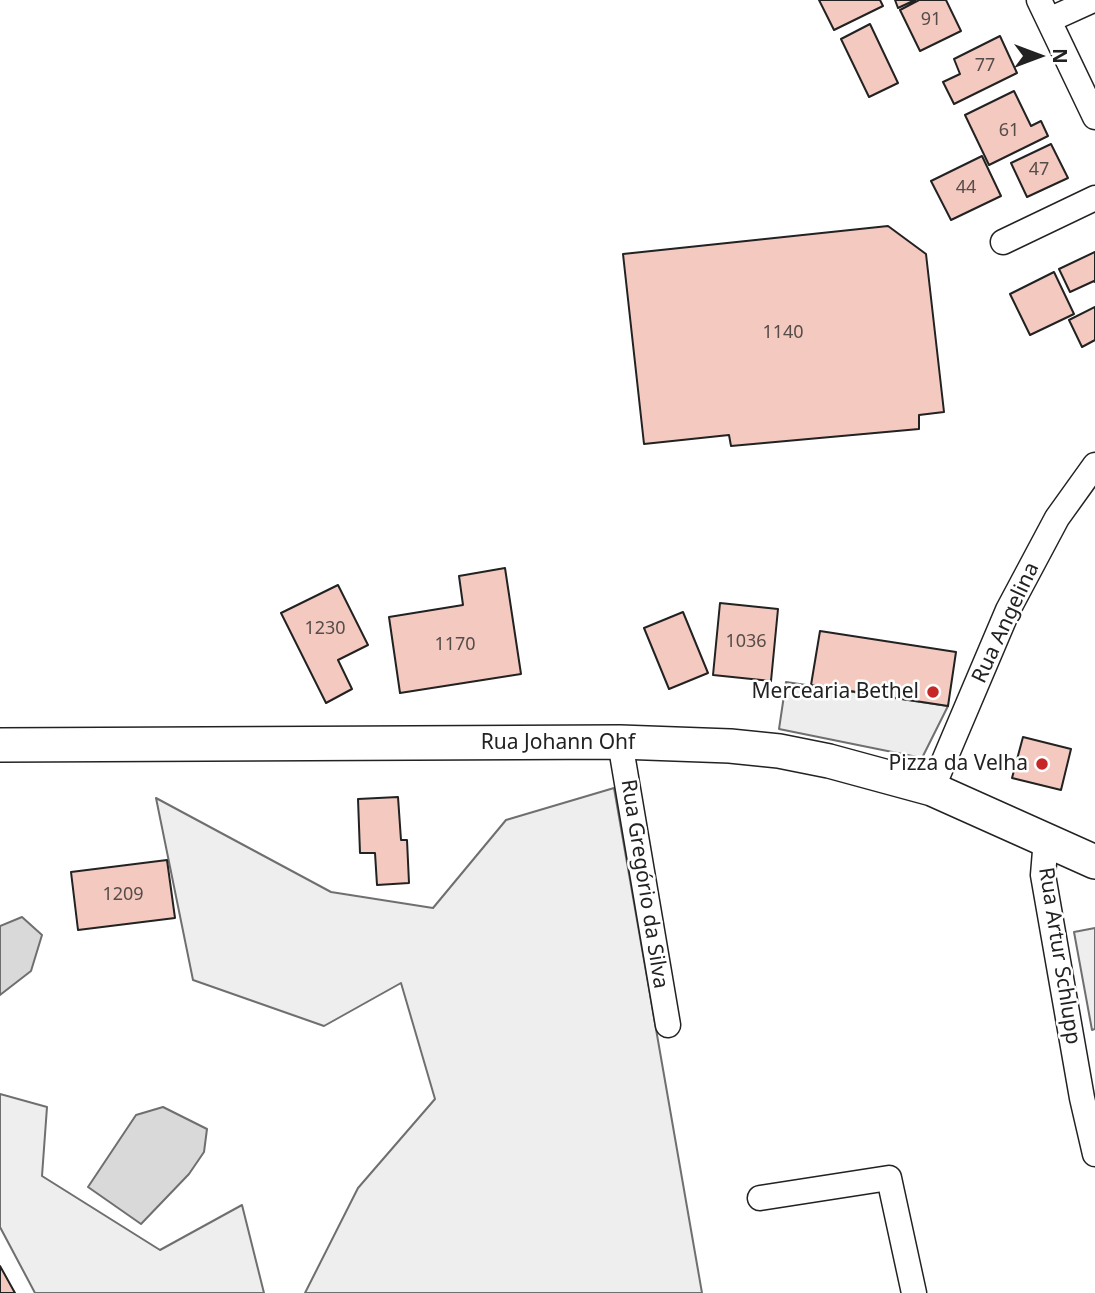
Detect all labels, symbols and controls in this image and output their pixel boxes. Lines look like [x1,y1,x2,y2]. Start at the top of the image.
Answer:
house number: 91 [921,9,941,31]
north arrow [1004,21,1074,91]
text: N [1047,48,1073,64]
house number: 77 [975,55,995,77]
house number: 61 [999,120,1019,142]
house number: 47 [1029,159,1049,181]
house number: 44 [956,177,976,199]
house number: 1140 [762,322,804,344]
street label: Rua Angelina [967,559,1045,687]
house number: 1230 [304,618,346,640]
house number: 1036 [725,631,767,653]
house number: 1170 [434,634,476,656]
place label: Mercearia Bethel [752,679,919,705]
marker: Mercearia Bethel [925,684,941,700]
street label: Rua Johann Ohf [481,730,635,756]
place label: Pizza da Velha [889,751,1028,777]
marker: Pizza da Velha [1034,756,1050,772]
street label: Rua Gregório da Silva [615,778,673,990]
street label: Rua Artur Schlupp [1033,866,1085,1046]
house number: 1209 [102,884,144,906]

